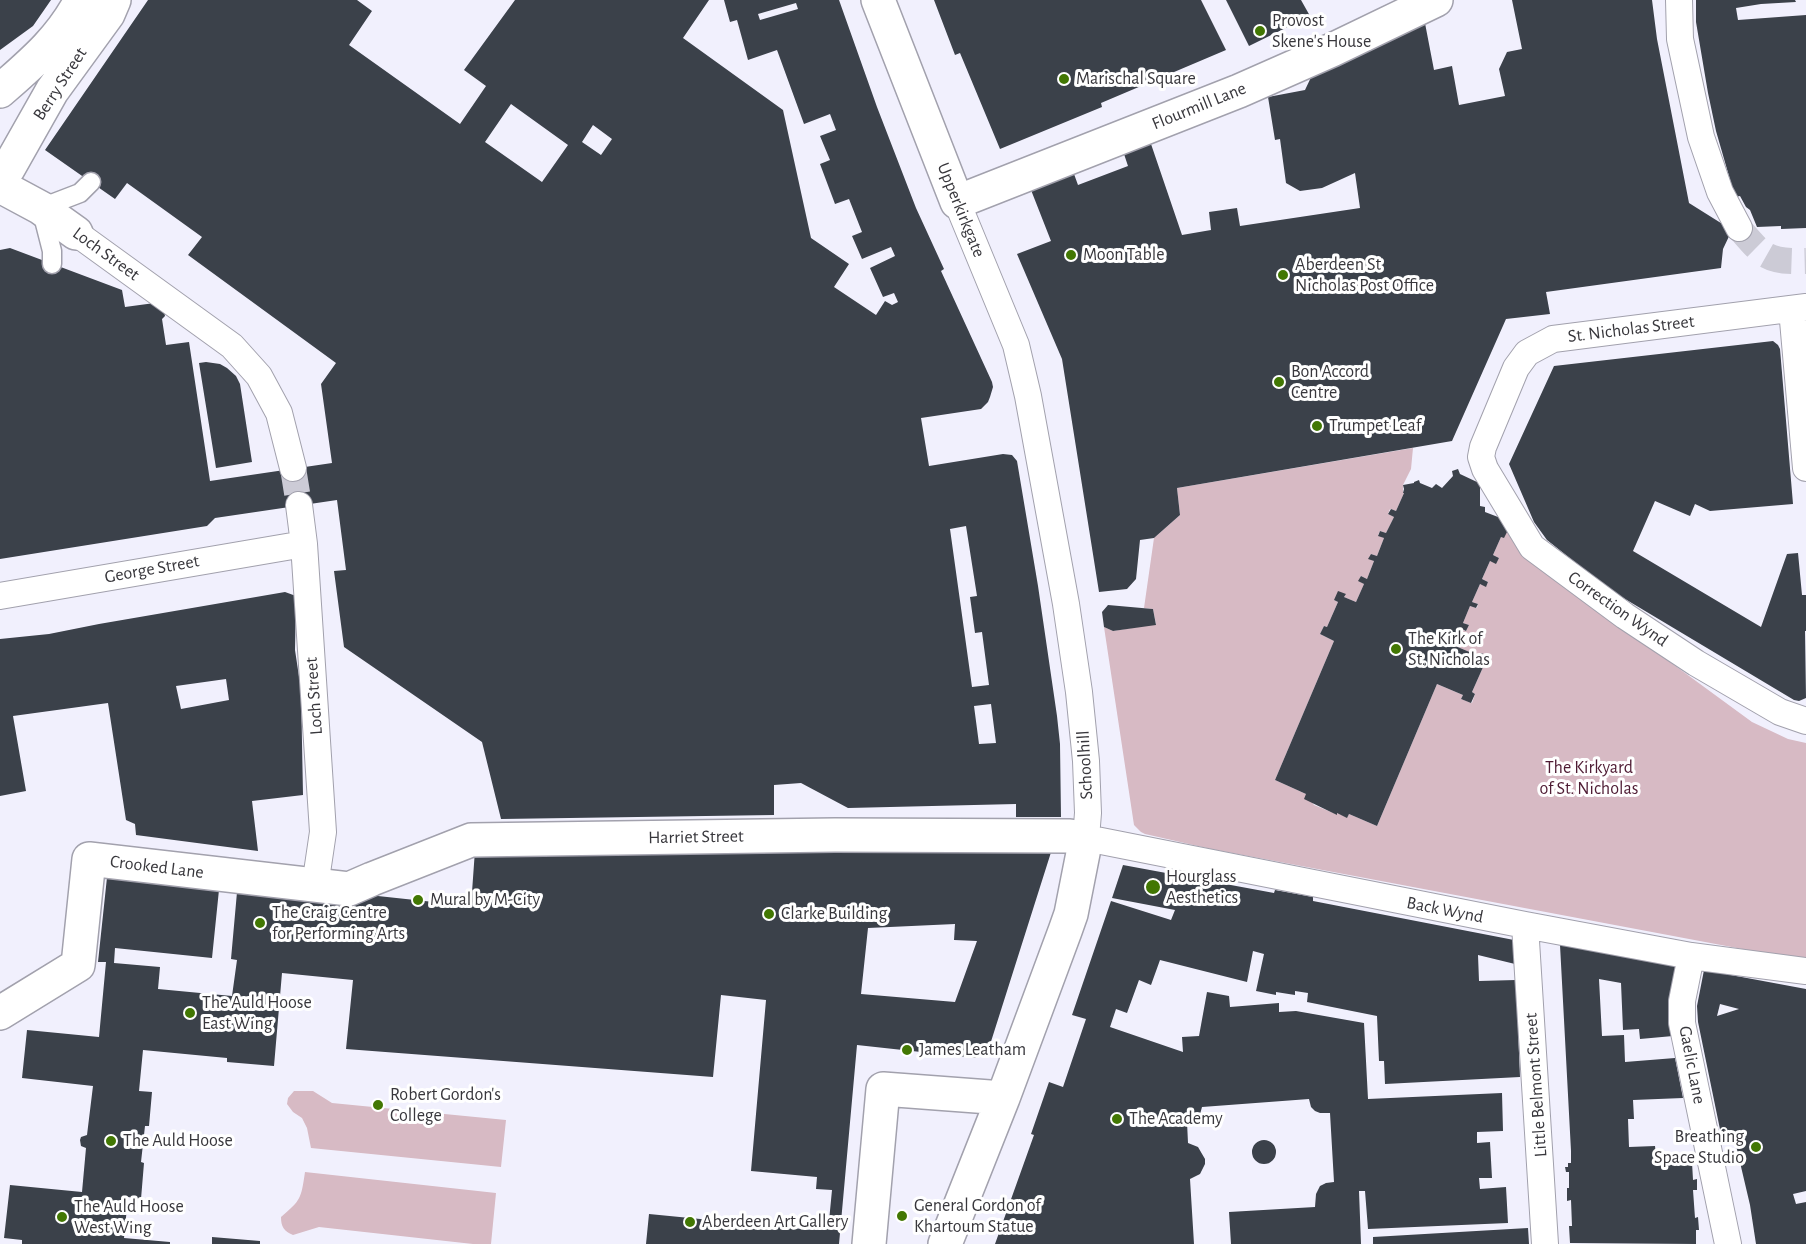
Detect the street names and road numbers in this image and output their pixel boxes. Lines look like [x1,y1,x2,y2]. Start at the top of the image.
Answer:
street label: Berry Street [28,43,92,125]
street label: Flourmill Lane [1149,77,1249,135]
street label: Upperkirkgate [932,159,990,261]
street label: Loch Street [68,222,144,286]
street label: St. Nicholas Street [1567,311,1695,347]
street label: George Street [103,550,201,588]
street label: Correction Wynd [1564,566,1672,652]
street label: Loch Street [301,656,327,736]
street label: Schoolhill [1072,730,1098,800]
street label: Harriet Street [648,825,744,849]
street label: Crooked Lane [109,851,205,883]
street label: Back Wynd [1405,892,1485,928]
street label: Little Belmont Street [1520,1012,1552,1158]
street label: Gaelic Lane [1674,1024,1710,1106]

